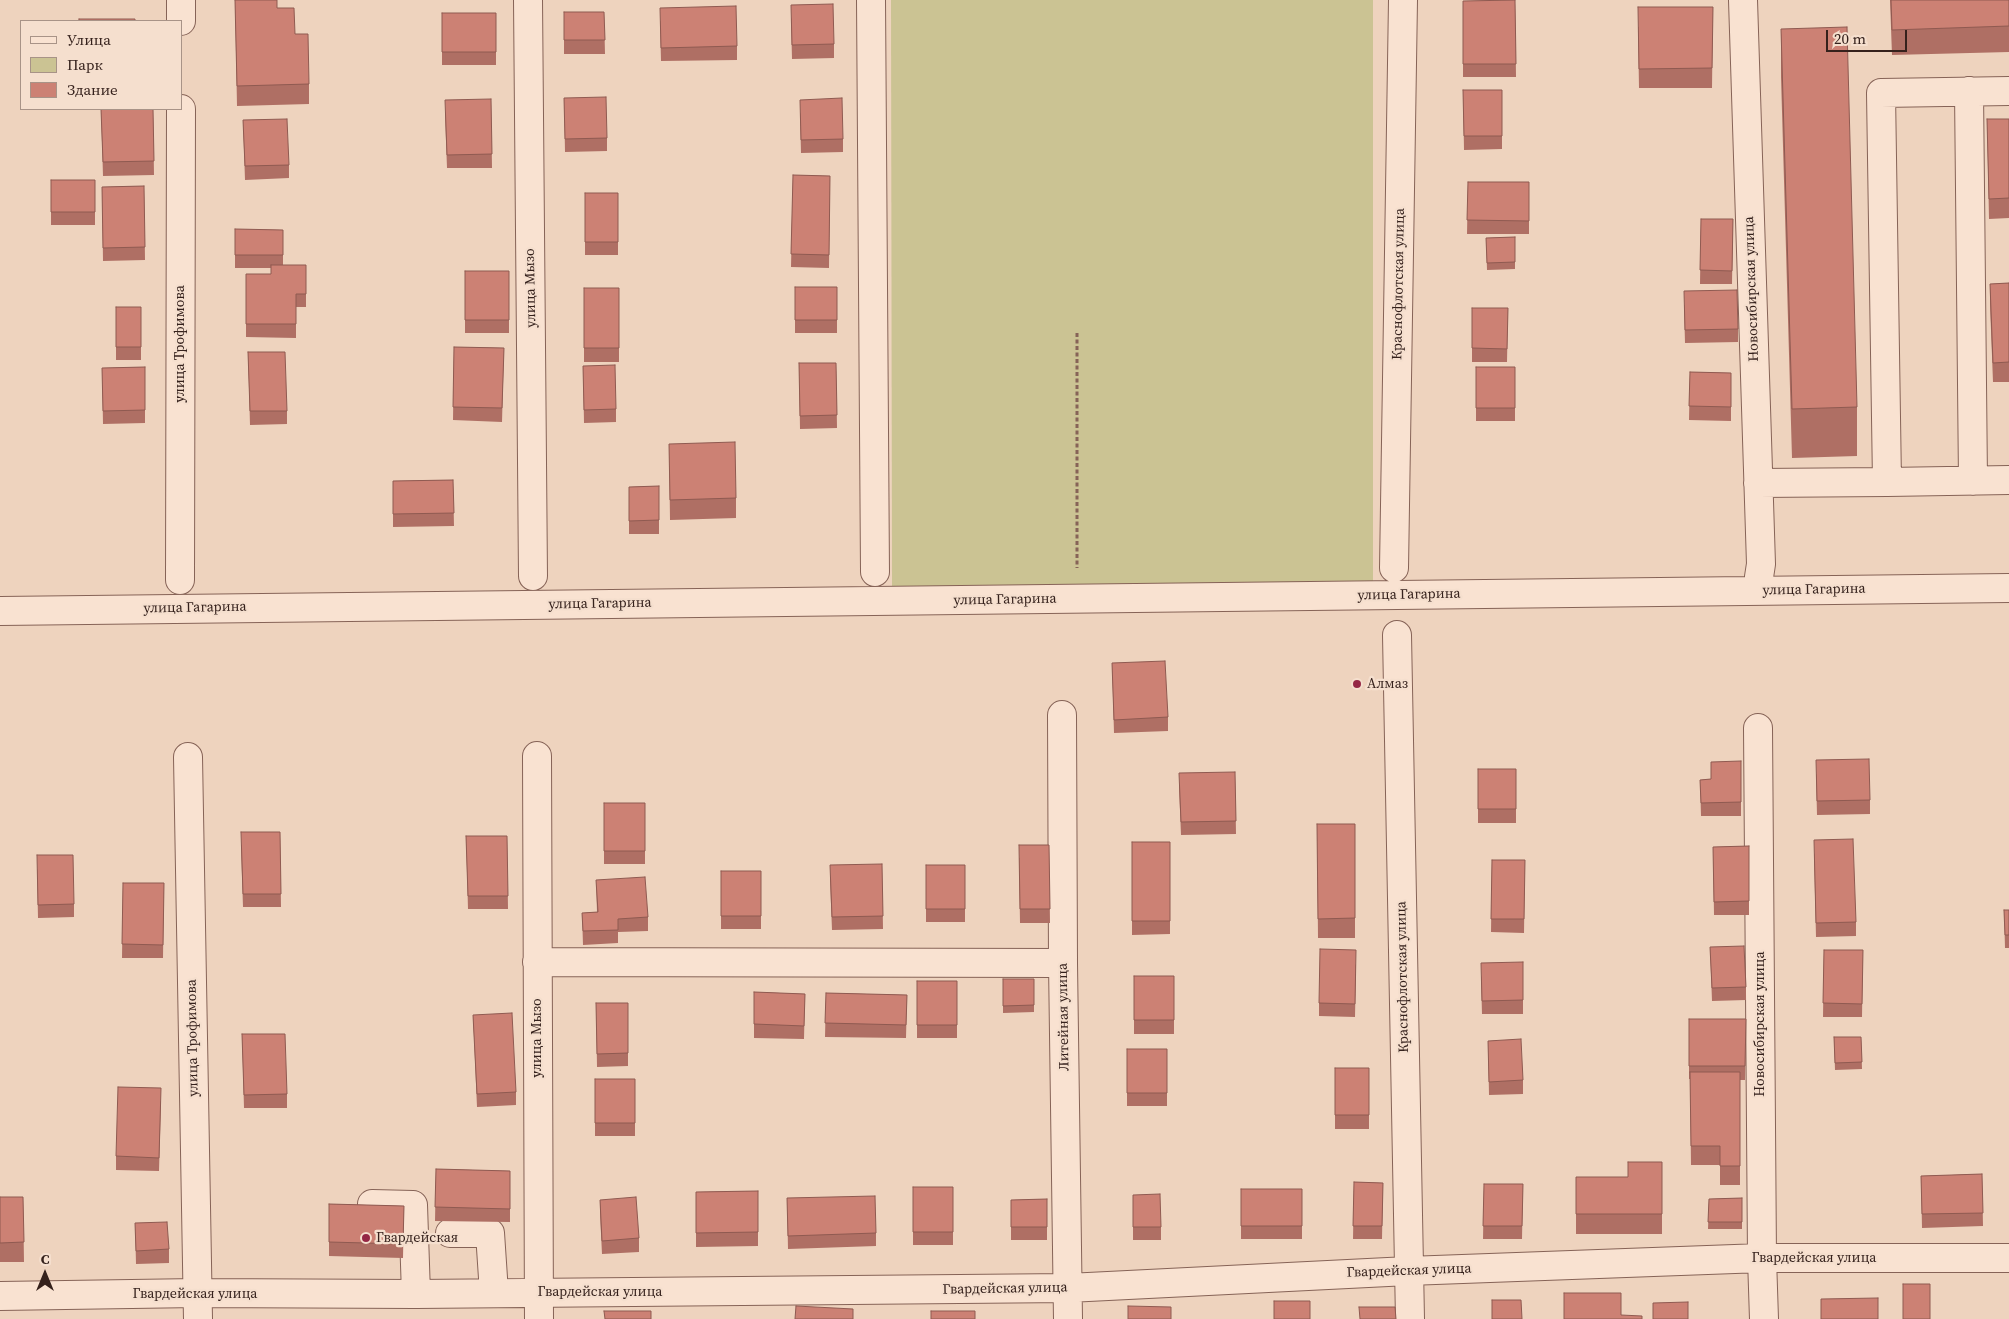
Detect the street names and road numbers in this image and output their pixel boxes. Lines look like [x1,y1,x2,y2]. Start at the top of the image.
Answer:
street label: Краснофлотская улица [1389,208,1409,360]
street label: Новосибирская улица [1741,216,1763,362]
street label: улица Мызо [522,248,540,328]
street label: улица Трофимова [172,285,188,403]
street label: улица Гагарина [1762,581,1866,599]
street label: улица Гагарина [1357,586,1461,604]
street label: улица Гагарина [953,591,1057,609]
street label: улица Гагарина [548,595,652,613]
street label: улица Гагарина [143,599,247,617]
street label: Краснофлотская улица [1393,901,1413,1053]
street label: Новосибирская улица [1752,951,1768,1097]
street label: Литейная улица [1055,963,1073,1071]
street label: улица Трофимова [184,979,202,1097]
street label: улица Мызо [529,998,545,1078]
street label: Гвардейская улица [1752,1250,1876,1266]
street label: Гвардейская улица [1346,1260,1472,1282]
street label: Гвардейская улица [942,1280,1068,1298]
street label: Гвардейская улица [538,1284,662,1300]
street label: Гвардейская улица [133,1286,257,1302]

